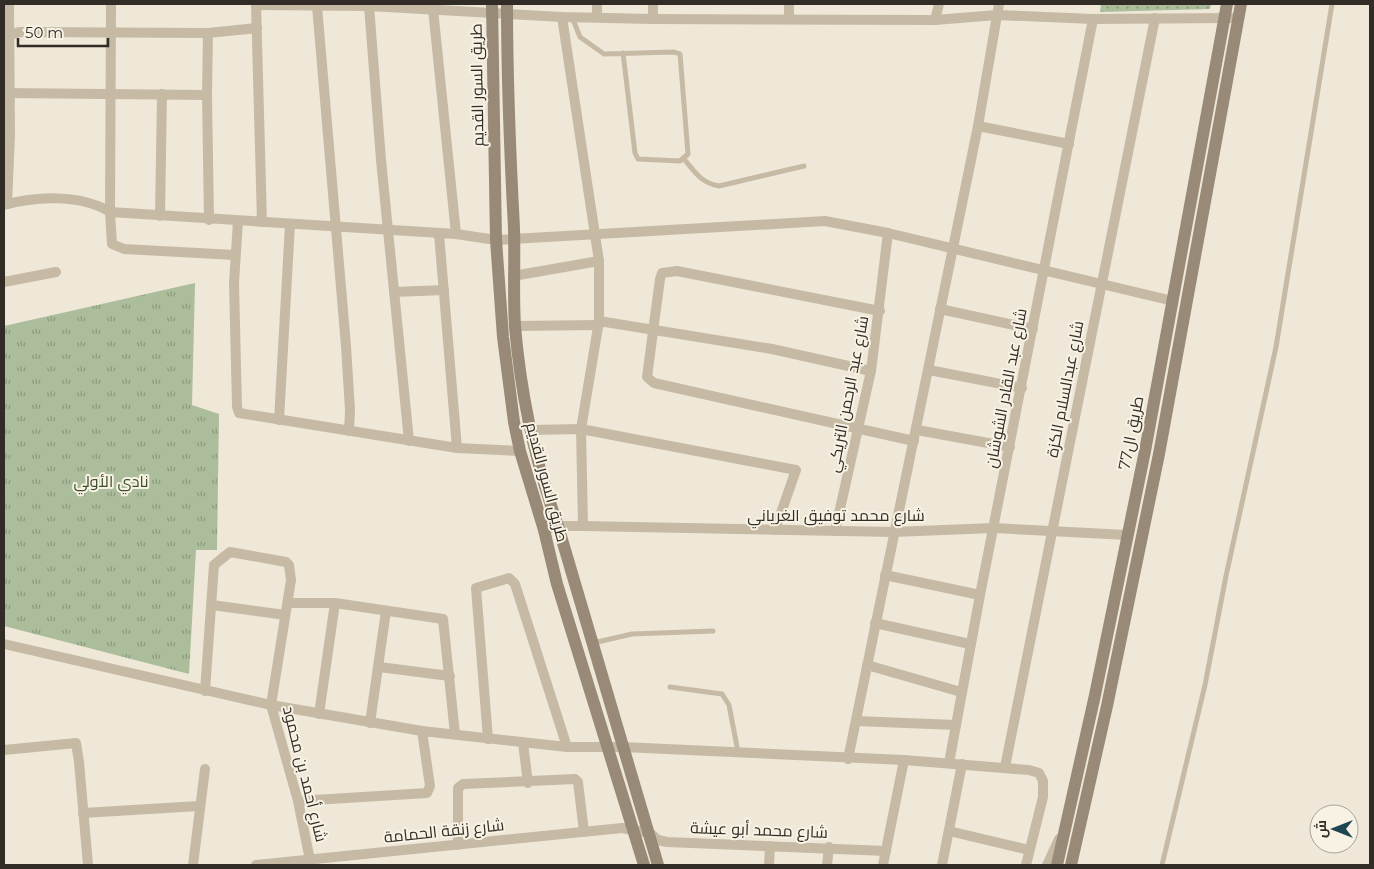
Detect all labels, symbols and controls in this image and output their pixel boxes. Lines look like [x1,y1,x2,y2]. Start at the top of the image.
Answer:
scale bar [18,15,108,47]
text: 50 m [25,23,63,42]
street label: طريق السور القديم [466,23,490,147]
street label: شارع عبد القادر الشوشان [981,307,1033,470]
street label: شارع عبد الرحمن التريكي [823,314,876,475]
street label: شارع عبدالسلام الكزة [1042,319,1090,459]
street label: طريق ال77 [1115,395,1148,472]
street label: طريق السور القديم [520,420,572,544]
park label: نادي الأولي [74,472,148,495]
street label: شارع محمد توفيق الغرياني [747,506,925,529]
street label: شارع أحمد بن محمود [277,704,331,844]
north arrow [1309,804,1359,854]
street label: شارع زنقة الحمامة [383,815,505,849]
street label: شارع محمد أبو عيشة [690,818,828,844]
text: ش [1312,820,1330,838]

